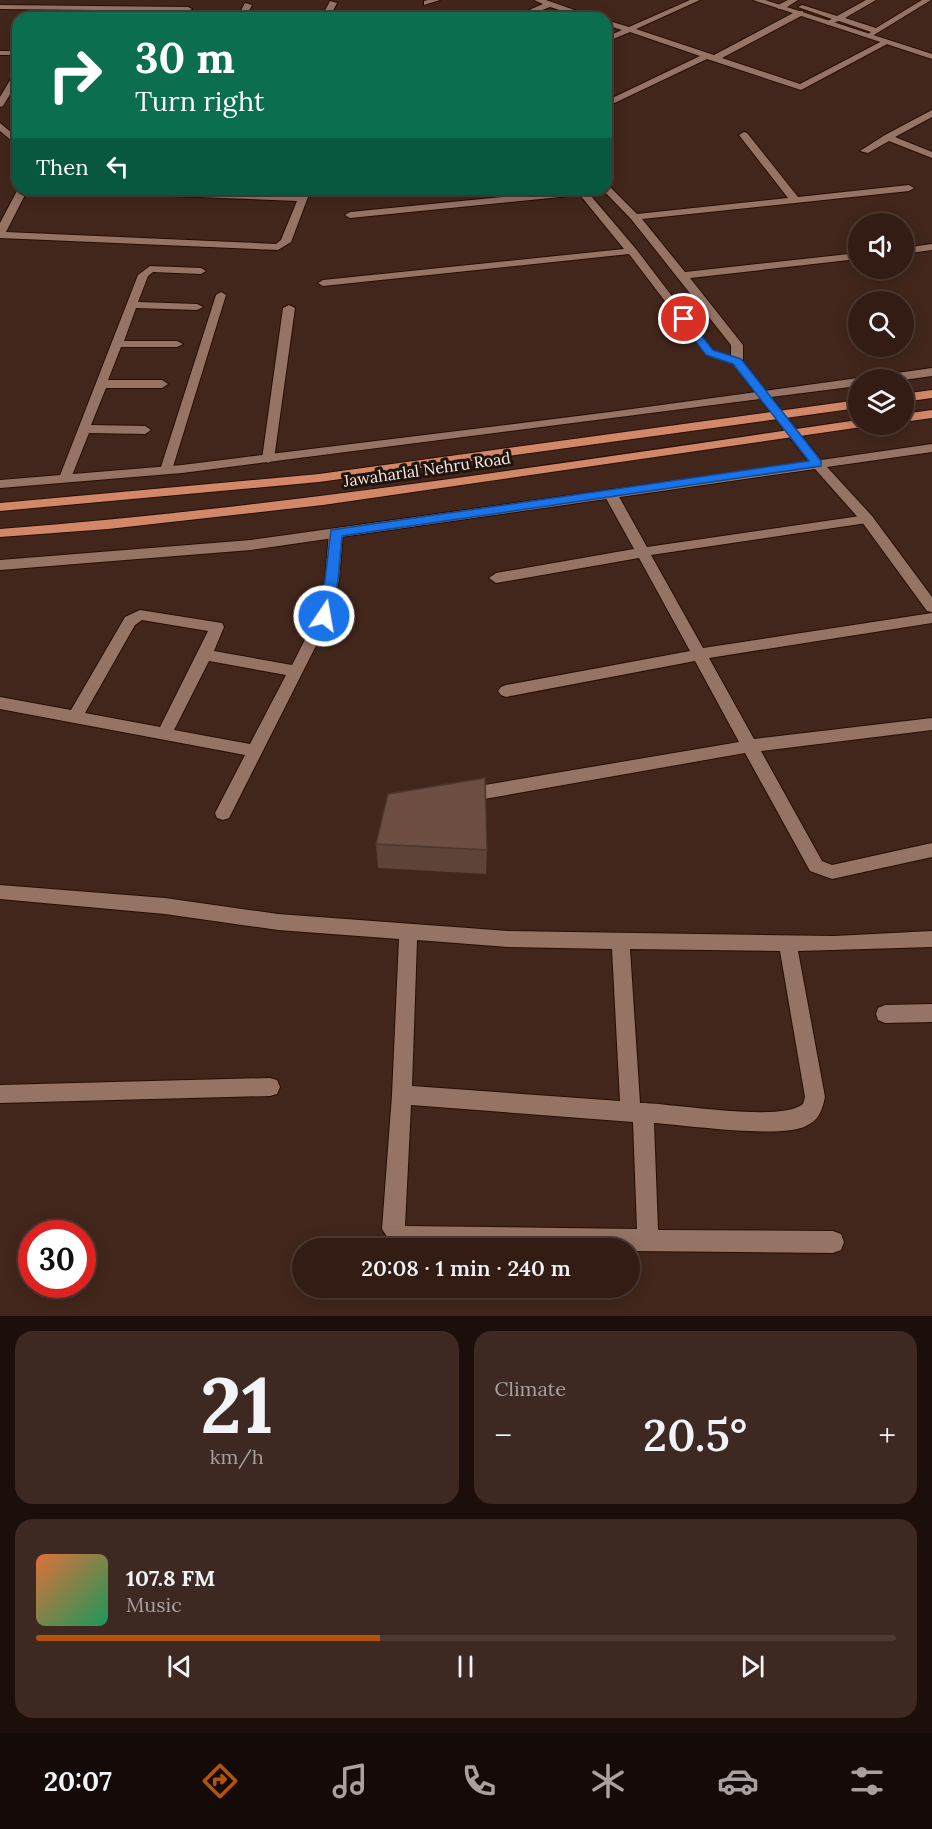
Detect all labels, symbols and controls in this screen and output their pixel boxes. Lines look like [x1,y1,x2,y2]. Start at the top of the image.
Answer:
text: 30 m [135,31,235,85]
icon: right [36,36,114,114]
text: Turn right [135,84,264,118]
icon: left [101,150,134,183]
text: Then [36,153,89,181]
map controls [848,213,914,435]
button: sound [848,213,914,279]
button: search [848,291,914,357]
pin [658,293,709,344]
icon: arrive [667,302,700,335]
button: layers [848,369,914,435]
street label: Jawaharlal Nehru Road [341,447,512,491]
position arrow [292,584,356,648]
speed limit sign: 30 [18,1220,96,1298]
text: 20:08 · 1 min · 240 m [361,1254,571,1282]
text: 21 [200,1355,273,1454]
text: Climate [495,1376,566,1401]
text: 20.5° [643,1406,747,1463]
text: − [495,1414,512,1456]
text: + [879,1414,896,1456]
text: km/h [210,1444,264,1469]
text: 107.8 FM [126,1564,215,1592]
text: Music [126,1592,182,1617]
icon: previous [163,1650,196,1683]
icon: pause [449,1650,482,1683]
icon: next [736,1650,769,1683]
icon: directions [199,1760,241,1802]
icon: music [329,1760,371,1802]
icon: phone [458,1760,500,1802]
icon: climate [587,1760,629,1802]
icon: car [717,1760,759,1802]
icon: filters [846,1760,888,1802]
text: 20:07 [44,1764,112,1798]

